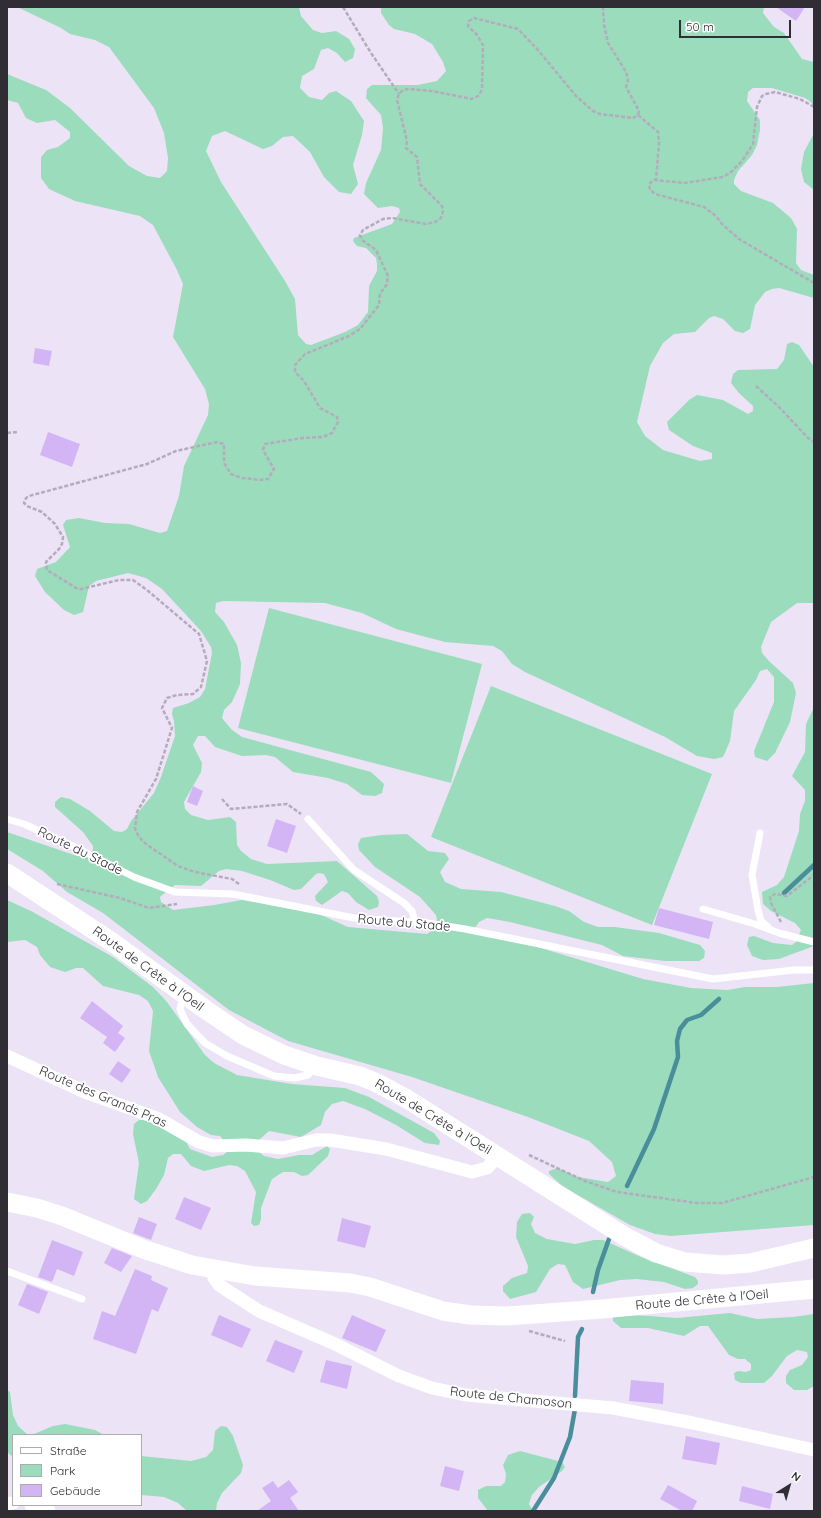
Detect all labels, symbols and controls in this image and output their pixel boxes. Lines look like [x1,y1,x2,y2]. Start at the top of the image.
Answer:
scale bar [681,12,793,38]
text: 50 m [686,19,714,34]
street label: Route du Stade [35,824,125,878]
street label: Route du Stade [357,911,451,935]
street label: Route de Crête à l'Oeil [89,923,207,1015]
street label: Route des Grands Pras [37,1063,169,1131]
street label: Route de Crête à l'Oeil [372,1076,494,1158]
street label: Route de Crête à l'Oeil [635,1286,769,1314]
street label: Route de Chamoson [449,1384,573,1412]
legend [12,1434,142,1506]
text: Straße [50,1443,87,1458]
text: Park [50,1463,75,1478]
north arrow [769,1466,809,1506]
text: N [789,1468,804,1484]
text: Gebäude [50,1483,100,1498]

